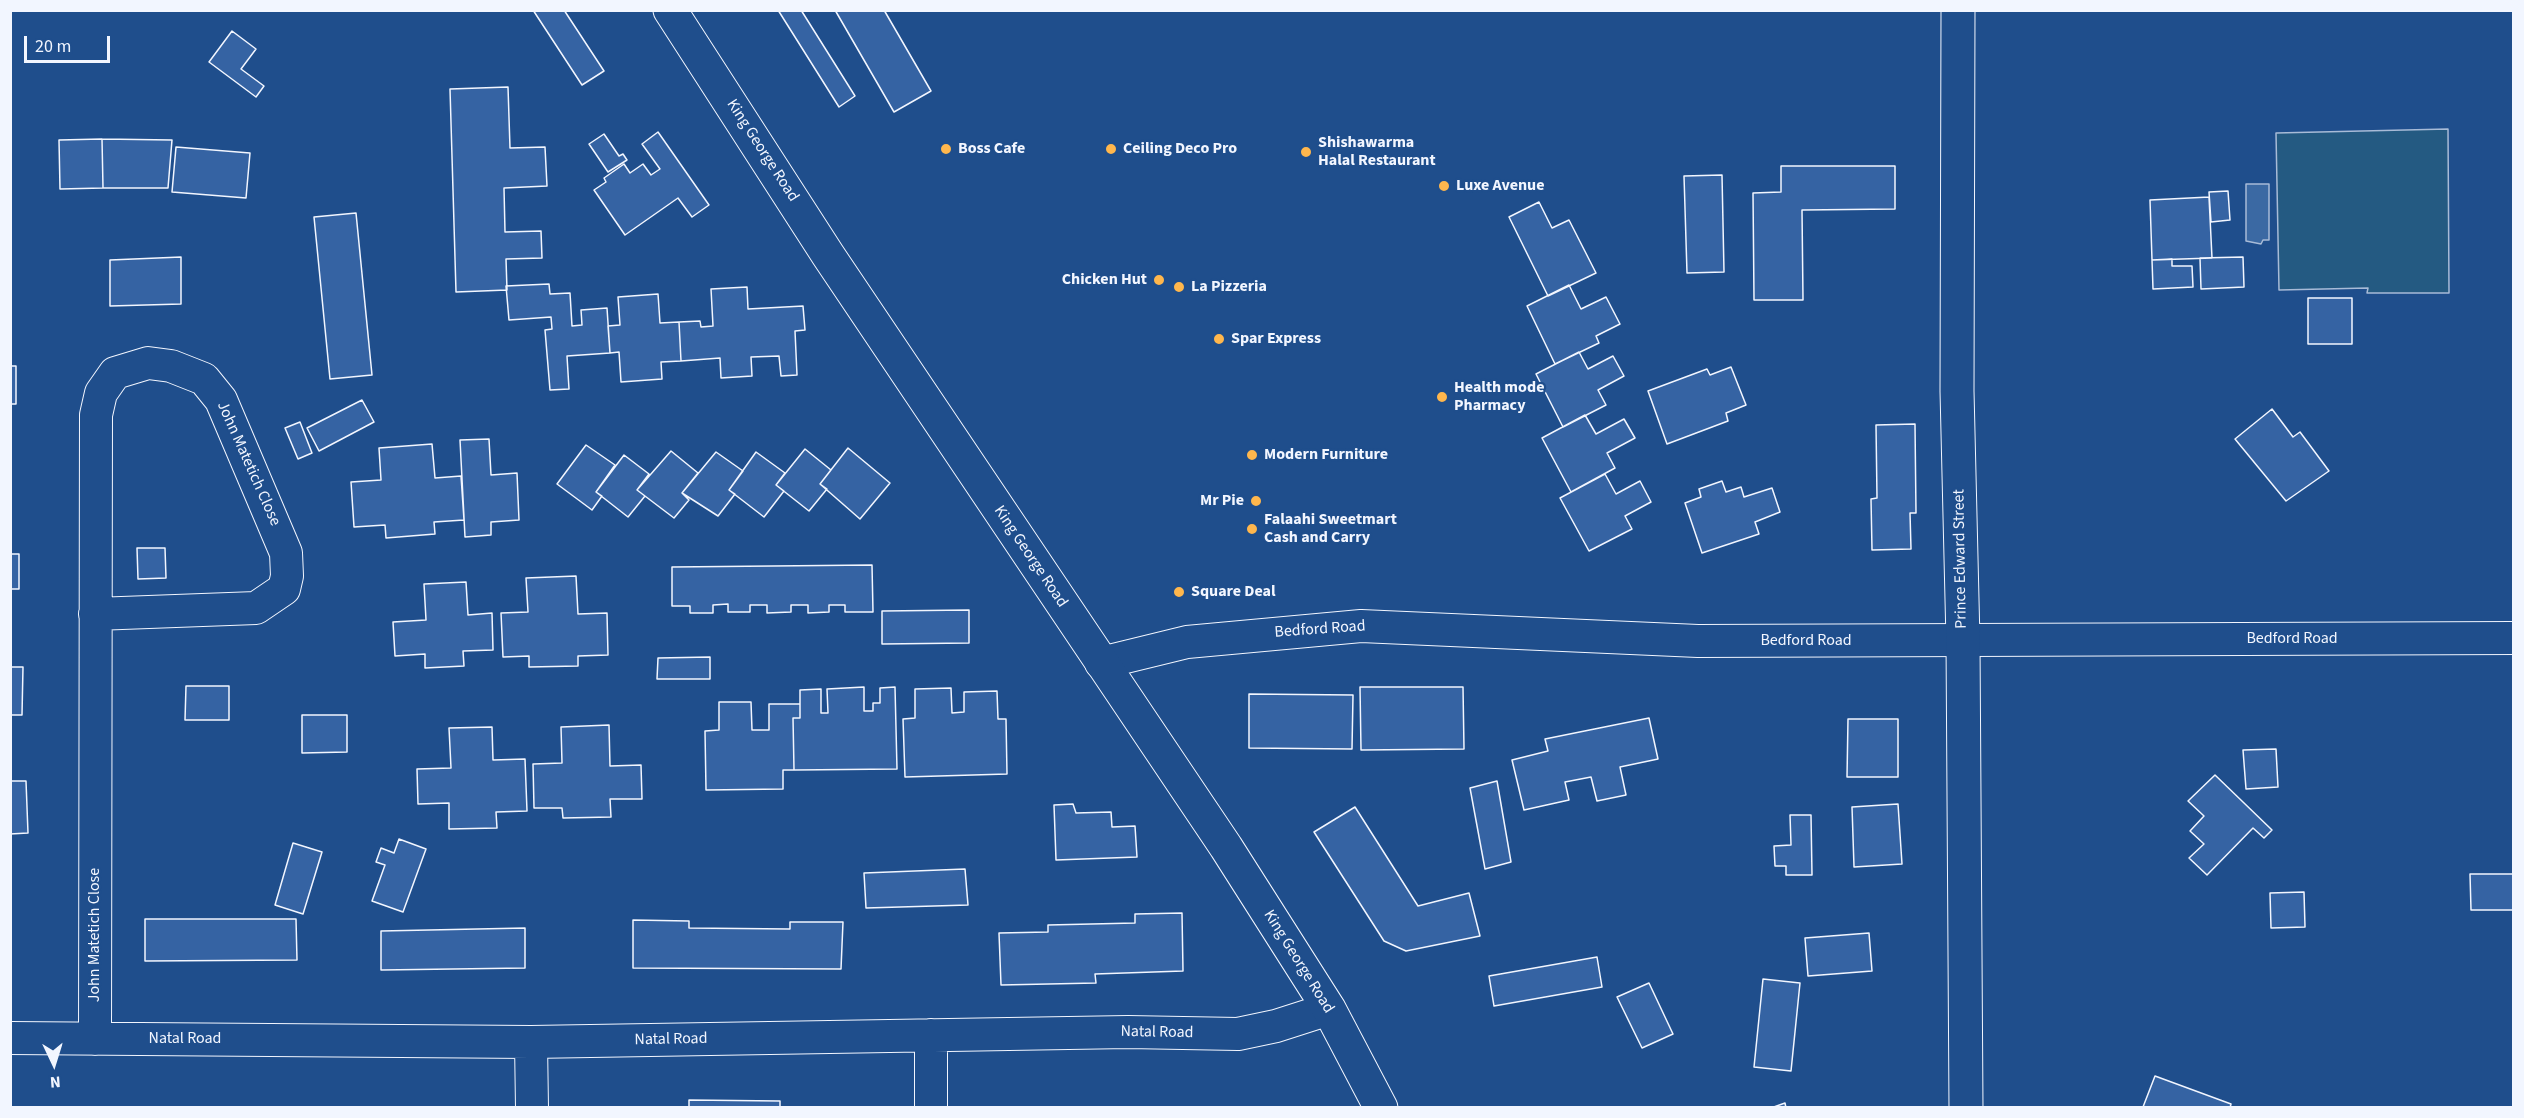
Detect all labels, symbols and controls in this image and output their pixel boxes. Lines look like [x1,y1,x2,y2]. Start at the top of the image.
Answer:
scale bar [27,24,112,62]
text: 20 m [35,34,71,59]
street label: King George Road [722,96,802,206]
place label: Shishawarma Halal Restaurant [1318,133,1436,171]
place label: Boss Cafe [958,139,1025,159]
place label: Ceiling Deco Pro [1123,139,1237,159]
marker: Boss Cafe [939,142,953,156]
marker: Ceiling Deco Pro [1104,142,1118,156]
marker: Shishawarma Halal Restaurant [1299,145,1313,159]
place label: Luxe Avenue [1456,176,1544,196]
marker: Luxe Avenue [1437,179,1451,193]
place label: Chicken Hut [1062,270,1147,290]
marker: Chicken Hut [1152,273,1166,287]
place label: La Pizzeria [1191,277,1267,297]
marker: La Pizzeria [1172,280,1186,294]
place label: Spar Express [1231,329,1321,349]
marker: Spar Express [1212,332,1226,346]
place label: Health mode Pharmacy [1454,378,1544,416]
marker: Health mode Pharmacy [1435,390,1449,404]
street label: John Matetich Close [212,399,284,529]
place label: Modern Furniture [1264,445,1388,465]
marker: Modern Furniture [1245,448,1259,462]
street label: Prince Edward Street [1950,489,1972,629]
place label: Mr Pie [1200,491,1244,511]
marker: Mr Pie [1249,494,1263,508]
street label: King George Road [989,503,1071,611]
place label: Falaahi Sweetmart Cash and Carry [1264,510,1397,548]
marker: Falaahi Sweetmart Cash and Carry [1245,522,1259,536]
place label: Square Deal [1191,582,1276,602]
marker: Square Deal [1172,585,1186,599]
street label: Bedford Road [1274,617,1366,643]
street label: Bedford Road [2246,629,2338,649]
street label: Bedford Road [1760,631,1852,651]
street label: John Matetich Close [85,868,105,1002]
street label: King George Road [1258,907,1338,1017]
street label: Natal Road [1120,1023,1194,1043]
street label: Natal Road [149,1029,221,1049]
street label: Natal Road [634,1030,708,1050]
north arrow [24,1034,84,1094]
text: N [49,1071,61,1093]

